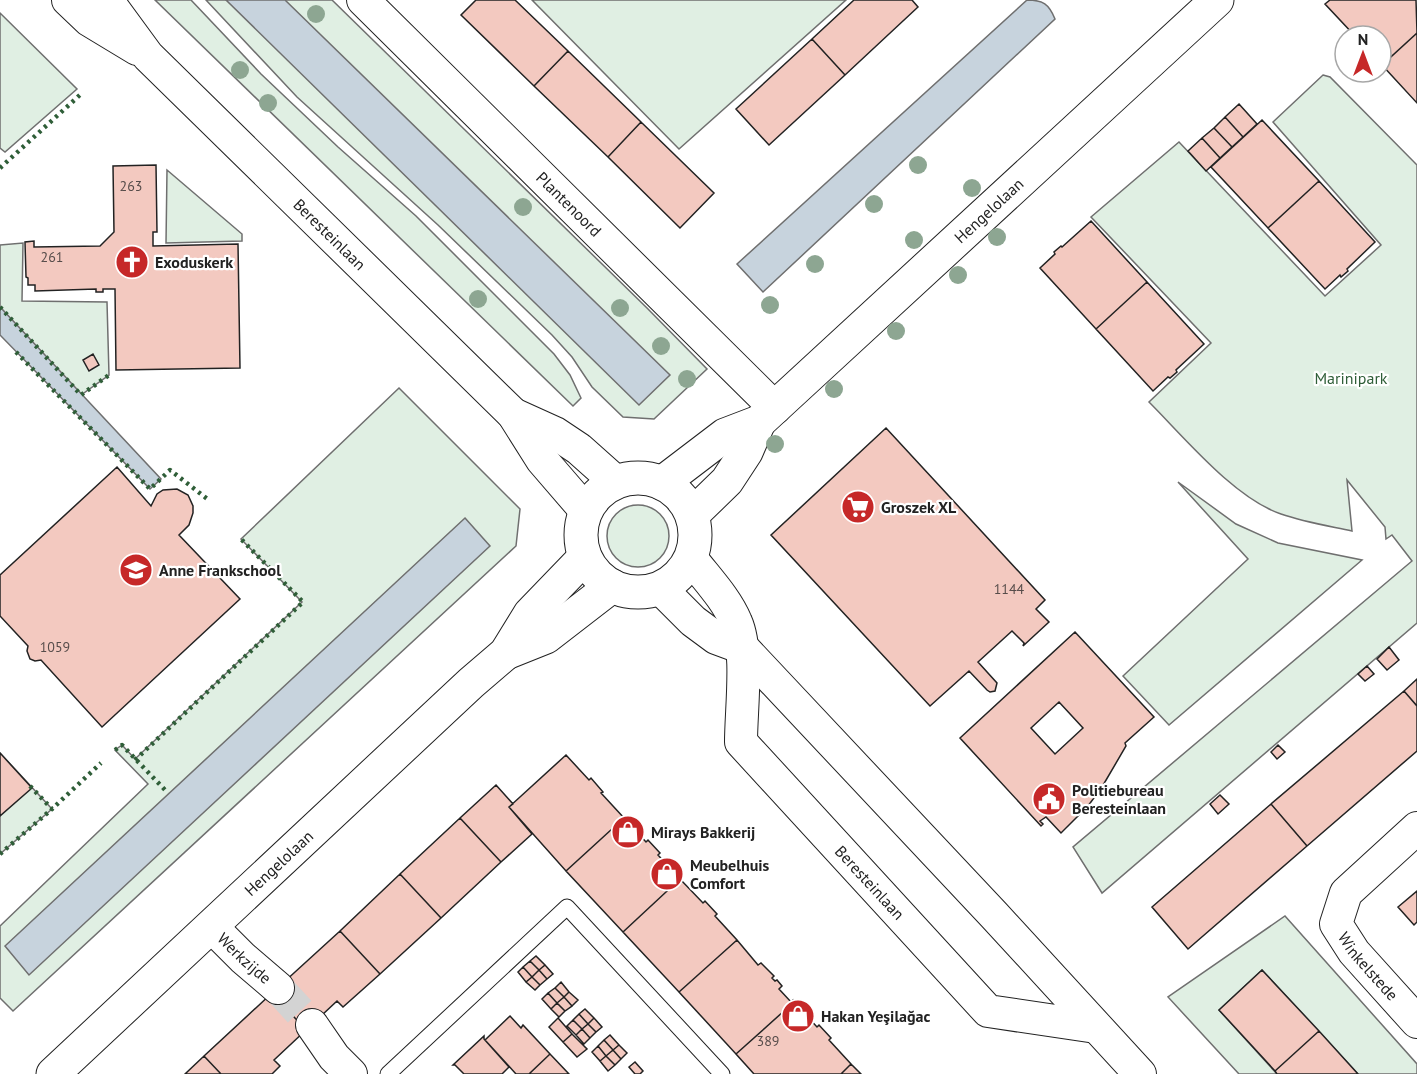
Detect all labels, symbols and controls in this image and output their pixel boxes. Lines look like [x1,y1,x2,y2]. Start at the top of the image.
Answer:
north arrow [1333,24,1393,84]
text: N [1358,29,1368,49]
street label: Plantenoord [532,167,606,241]
street label: Hengelolaan [950,173,1028,247]
house number: 263 [120,177,142,195]
street label: Beresteinlaan [289,194,370,274]
church icon: Exoduskerk [114,244,150,280]
house number: 261 [41,248,63,266]
place label: Exoduskerk [155,252,233,272]
park label: Marinipark [1314,368,1388,388]
supermarket icon: Groszek XL [840,489,876,525]
place label: Groszek XL [881,497,957,517]
school or university icon: Anne Frankschool [118,552,154,588]
place label: Anne Frankschool [159,560,281,580]
house number: 1144 [994,580,1025,598]
house number: 1059 [40,638,70,656]
place label: Politiebureau Beresteinlaan [1072,780,1166,818]
public building icon: Politiebureau Beresteinlaan [1031,781,1067,817]
shop icon: Mirays Bakkerij [610,814,646,850]
place label: Mirays Bakkerij [651,822,755,842]
street label: Hengelolaan [240,826,317,900]
street label: Beresteinlaan [831,841,909,924]
place label: Meubelhuis Comfort [690,855,770,893]
shop icon: Meubelhuis Comfort [649,856,685,892]
street label: Werkzijde [213,928,276,988]
street label: Winkelstede [1334,928,1403,1005]
shop icon: Hakan Yeşilağac [780,998,816,1034]
place label: Hakan Yeşilağac [821,1006,931,1026]
house number: 389 [757,1032,779,1050]

